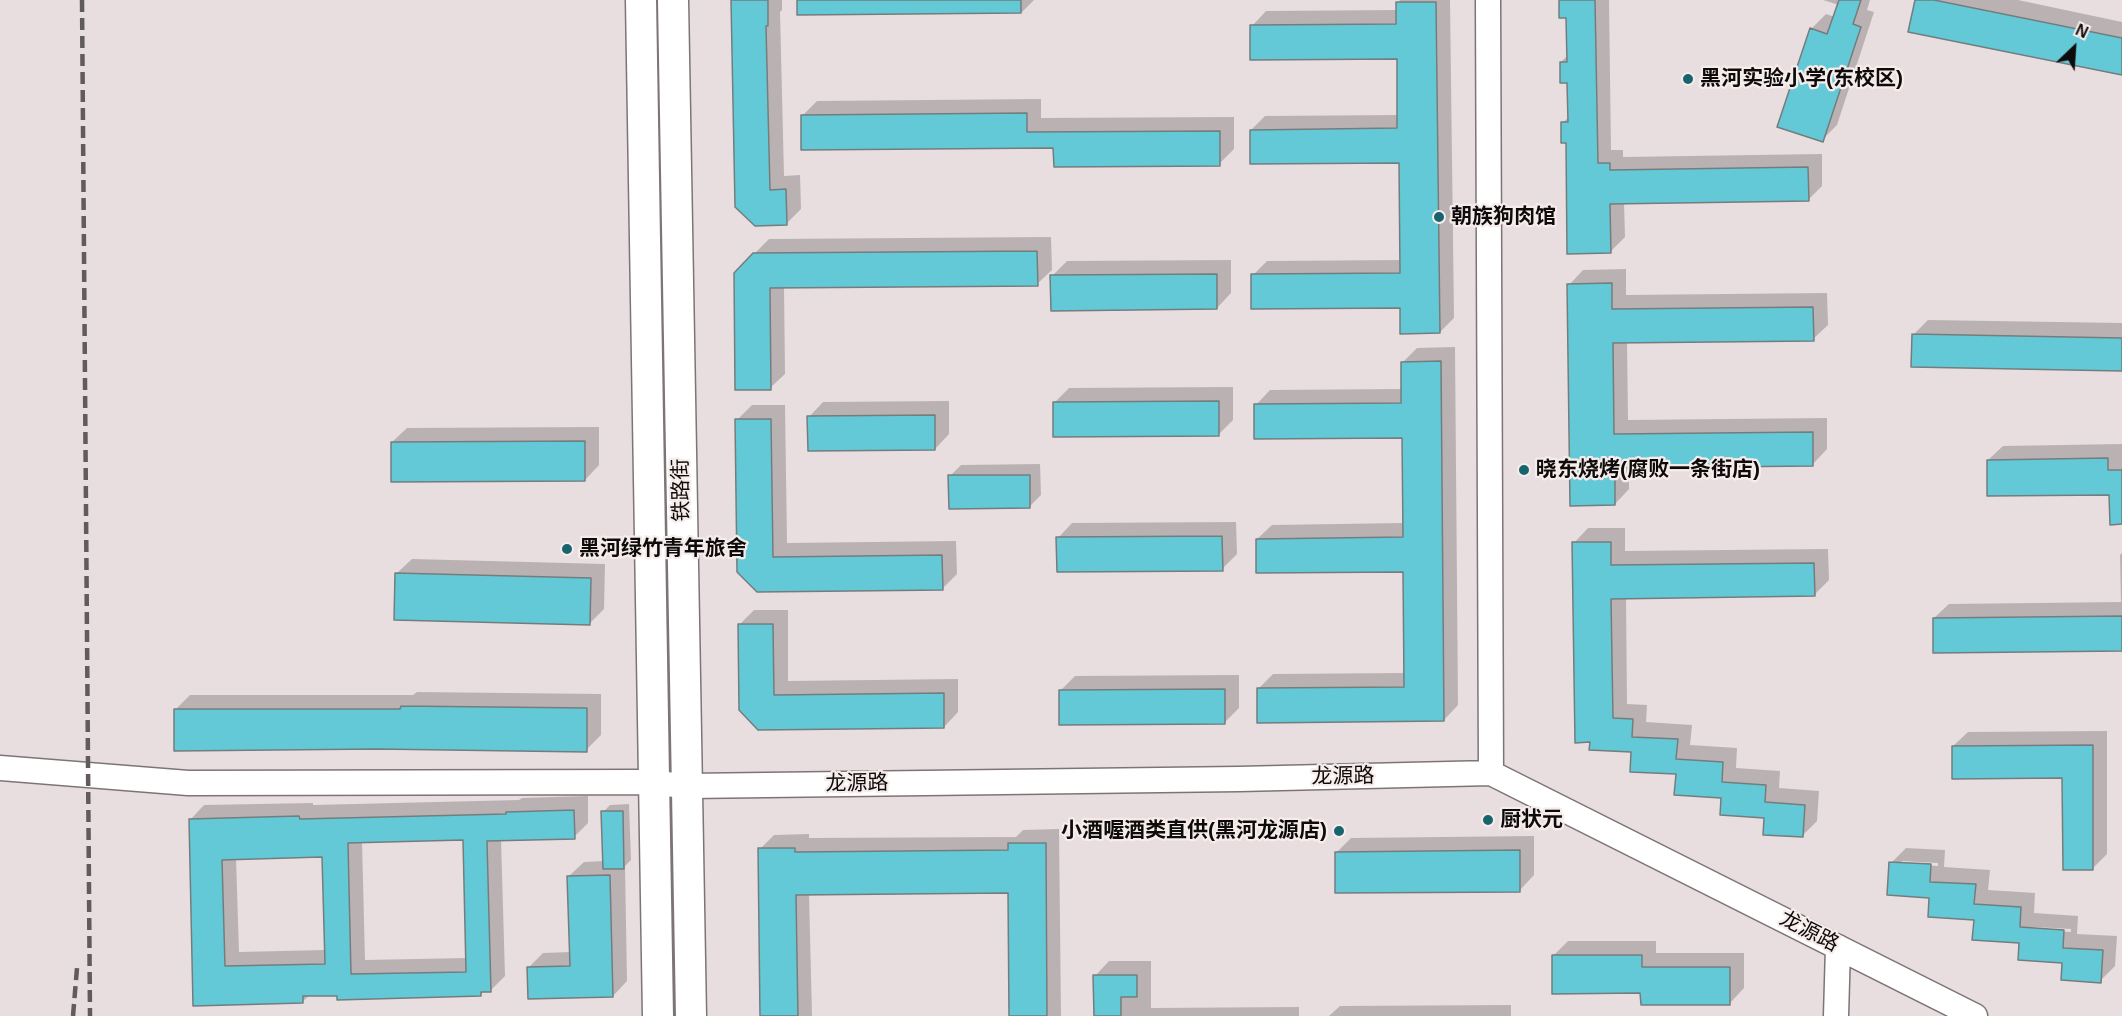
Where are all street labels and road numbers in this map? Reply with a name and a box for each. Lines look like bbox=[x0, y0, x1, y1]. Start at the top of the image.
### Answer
street label: 铁路街 bbox=[669, 458, 695, 522]
street label: 龙源路 bbox=[1311, 764, 1375, 790]
street label: 龙源路 bbox=[825, 771, 889, 797]
street label: 龙源路 bbox=[1775, 906, 1843, 958]

